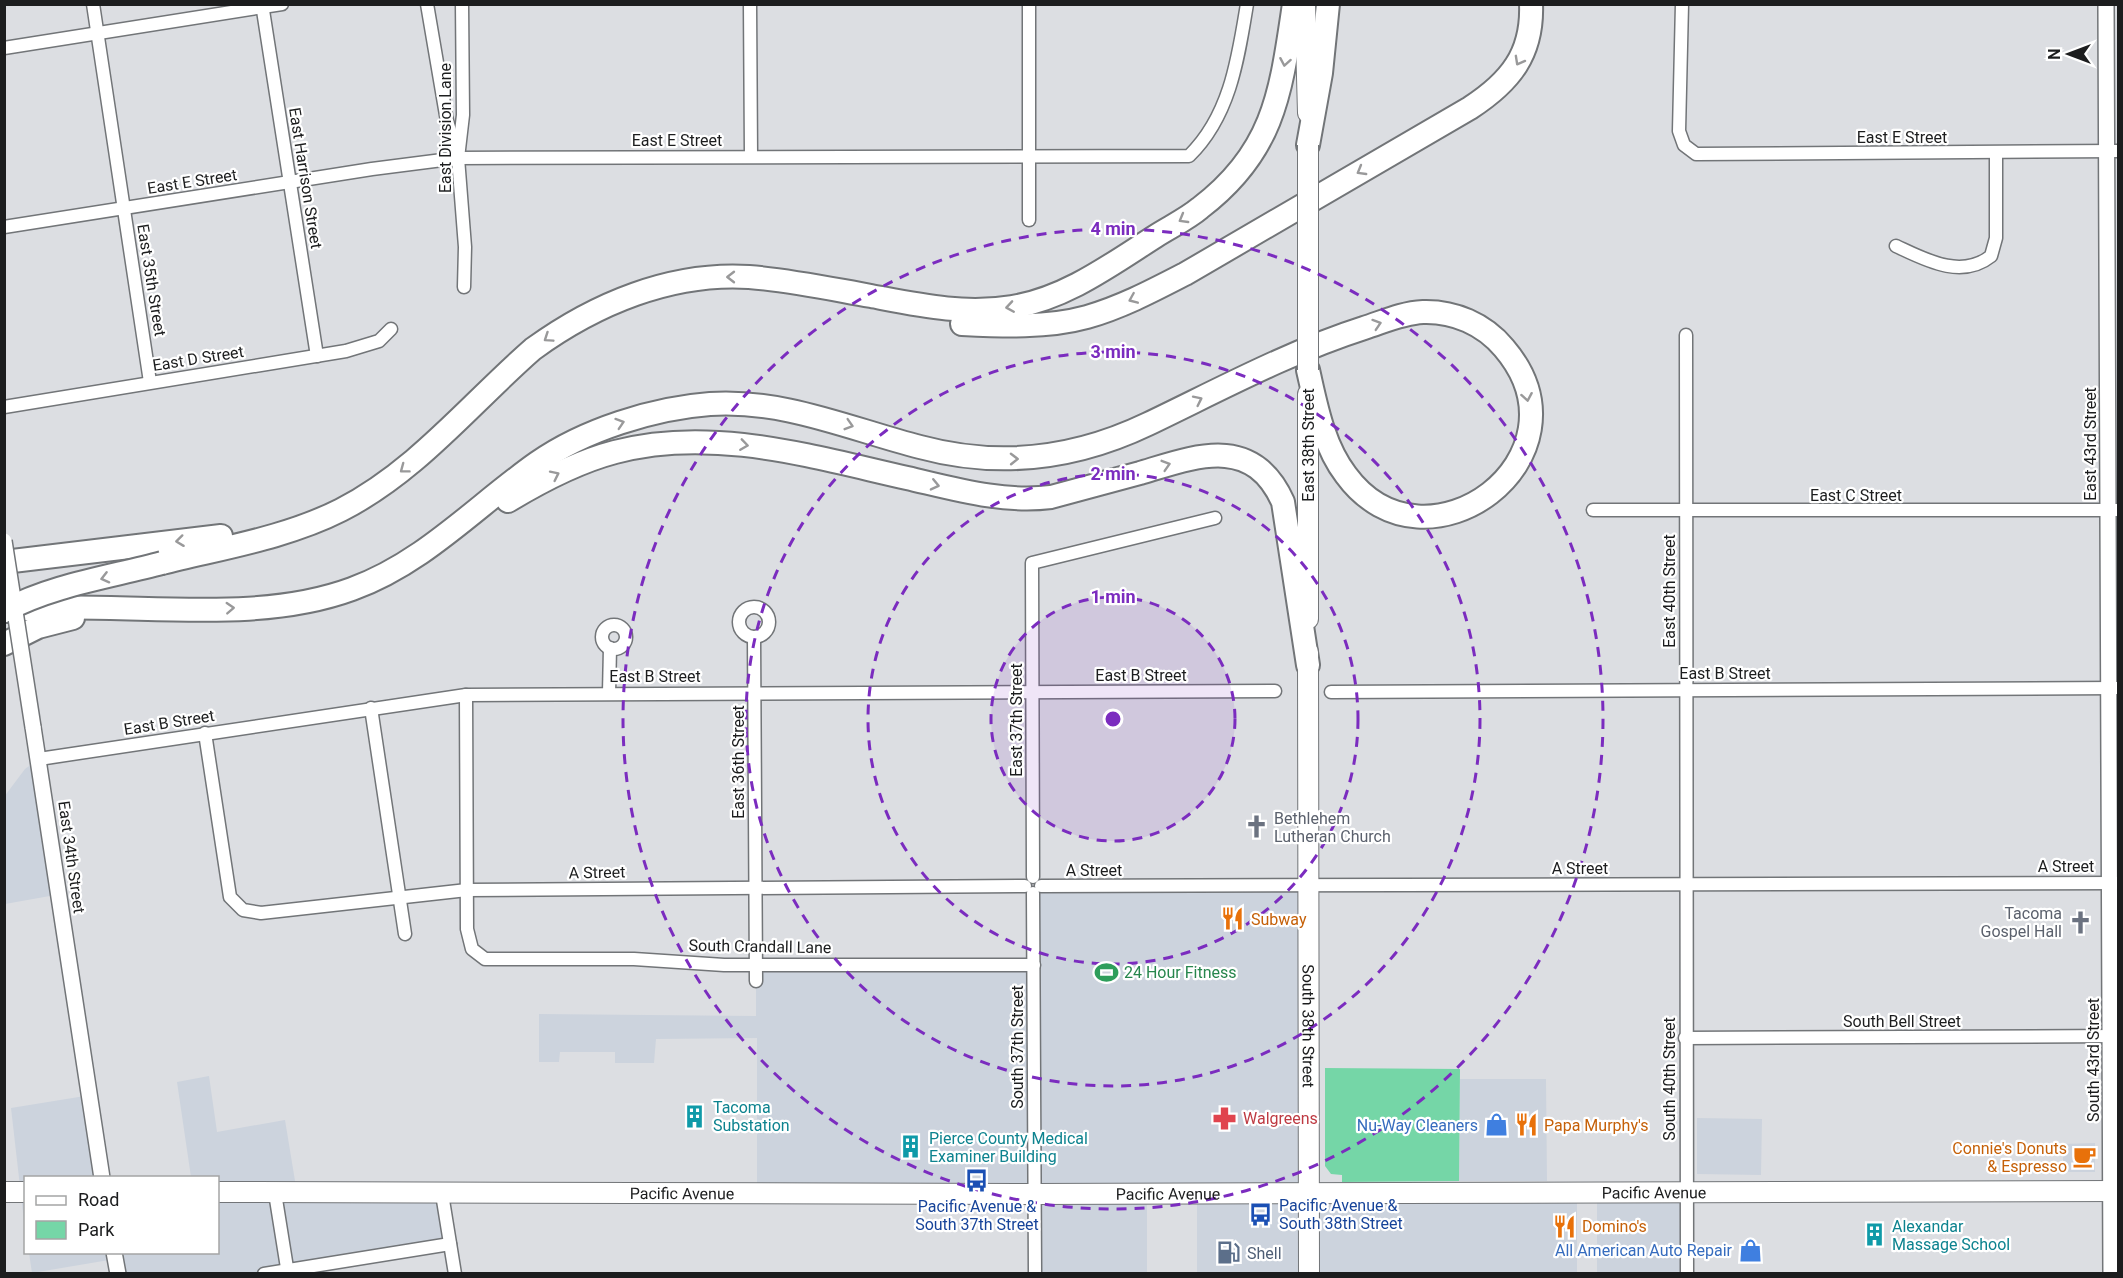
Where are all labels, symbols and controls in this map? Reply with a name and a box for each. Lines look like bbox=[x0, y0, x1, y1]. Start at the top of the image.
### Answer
north arrow bbox=[2039, 24, 2099, 84]
text: N bbox=[2045, 48, 2064, 60]
one-way arrow bbox=[1515, 54, 1526, 65]
one-way arrow bbox=[1279, 57, 1292, 67]
street label: East Division Lane bbox=[436, 63, 455, 193]
street label: East Harrison Street bbox=[285, 106, 326, 250]
street label: East E Street bbox=[1857, 128, 1947, 147]
street label: East E Street bbox=[632, 131, 722, 150]
one-way arrow bbox=[1357, 164, 1367, 175]
street label: East E Street bbox=[146, 165, 238, 198]
one-way arrow bbox=[1179, 212, 1189, 224]
text: 4 min bbox=[1090, 218, 1136, 239]
street label: East 35th Street bbox=[133, 223, 170, 338]
one-way arrow bbox=[726, 271, 735, 283]
one-way arrow bbox=[1128, 292, 1139, 304]
one-way arrow bbox=[1005, 300, 1015, 312]
one-way arrow bbox=[1371, 318, 1382, 331]
one-way arrow bbox=[544, 331, 555, 342]
text: 3 min bbox=[1090, 341, 1136, 362]
street label: East D Street bbox=[151, 342, 245, 375]
street label: East 43rd Street bbox=[2081, 387, 2100, 501]
street label: East 38th Street bbox=[1299, 388, 1318, 502]
one-way arrow bbox=[1520, 392, 1533, 402]
one-way arrow bbox=[1191, 396, 1202, 408]
one-way arrow bbox=[614, 418, 625, 430]
one-way arrow bbox=[843, 418, 854, 430]
one-way arrow bbox=[740, 439, 749, 451]
one-way arrow bbox=[1009, 453, 1018, 465]
one-way arrow bbox=[1160, 460, 1171, 472]
one-way arrow bbox=[400, 462, 411, 473]
text: 2 min bbox=[1090, 463, 1136, 484]
one-way arrow bbox=[549, 471, 560, 483]
one-way arrow bbox=[930, 477, 940, 490]
street label: East C Street bbox=[1810, 486, 1902, 505]
one-way arrow bbox=[175, 534, 184, 547]
street label: East 40th Street bbox=[1660, 534, 1679, 648]
one-way arrow bbox=[100, 570, 110, 583]
text: 1 min bbox=[1090, 586, 1136, 607]
one-way arrow bbox=[225, 601, 234, 614]
street label: East 37th Street bbox=[1007, 663, 1026, 777]
street label: East B Street bbox=[1679, 664, 1771, 683]
street label: East B Street bbox=[1095, 666, 1187, 685]
street label: East B Street bbox=[609, 667, 701, 686]
street label: East 36th Street bbox=[729, 705, 748, 819]
street label: East B Street bbox=[122, 706, 216, 739]
centre of rings bbox=[1103, 709, 1123, 729]
street label: East 34th Street bbox=[54, 800, 89, 915]
place label: Bethlehem Lutheran Church bbox=[1274, 809, 1391, 846]
church icon: Bethlehem Lutheran Church bbox=[1243, 814, 1269, 840]
street label: A Street bbox=[2038, 857, 2094, 876]
street label: A Street bbox=[1552, 859, 1608, 878]
street label: A Street bbox=[1066, 861, 1122, 880]
street label: A Street bbox=[569, 863, 625, 882]
place label: Tacoma Gospel Hall bbox=[1980, 904, 2062, 941]
restaurant icon: Subway bbox=[1220, 906, 1246, 932]
church icon: Tacoma Gospel Hall bbox=[2067, 909, 2093, 935]
place label: Subway bbox=[1251, 910, 1307, 929]
street label: South Crandall Lane bbox=[689, 936, 831, 957]
sports icon: 24 Hour Fitness bbox=[1093, 959, 1119, 985]
place label: 24 Hour Fitness bbox=[1124, 963, 1237, 982]
street label: South 38th Street bbox=[1299, 964, 1318, 1088]
street label: South 37th Street bbox=[1008, 985, 1027, 1109]
street label: South 43rd Street bbox=[2084, 998, 2103, 1122]
street label: South Bell Street bbox=[1843, 1012, 1961, 1031]
street label: South 40th Street bbox=[1660, 1017, 1679, 1141]
place label: Tacoma Substation bbox=[713, 1098, 790, 1135]
building icon: Tacoma Substation bbox=[682, 1103, 708, 1129]
pharmacy icon: Walgreens bbox=[1212, 1105, 1238, 1131]
place label: Walgreens bbox=[1243, 1109, 1318, 1128]
shop icon: Nu-Way Cleaners bbox=[1483, 1112, 1509, 1138]
restaurant icon: Papa Murphy's bbox=[1513, 1112, 1539, 1138]
place label: Nu-Way Cleaners bbox=[1357, 1116, 1478, 1135]
place label: Papa Murphy's bbox=[1544, 1116, 1649, 1135]
place label: Pierce County Medical Examiner Building bbox=[929, 1129, 1088, 1166]
building icon: Pierce County Medical Examiner Building bbox=[898, 1134, 924, 1160]
place label: Connie's Donuts & Espresso bbox=[1952, 1139, 2067, 1176]
cafe icon: Connie's Donuts & Espresso bbox=[2072, 1144, 2098, 1170]
bus stop icon: Pacific Avenue & South 37th Street bbox=[964, 1168, 990, 1194]
legend bbox=[24, 1176, 219, 1254]
street label: Pacific Avenue bbox=[1602, 1183, 1706, 1202]
street label: Pacific Avenue bbox=[630, 1184, 734, 1203]
street label: Pacific Avenue bbox=[1116, 1184, 1220, 1204]
text: Road bbox=[78, 1189, 119, 1210]
place label: Pacific Avenue & South 38th Street bbox=[1279, 1196, 1403, 1233]
place label: Pacific Avenue & South 37th Street bbox=[915, 1197, 1039, 1234]
bus stop icon: Pacific Avenue & South 38th Street bbox=[1248, 1201, 1274, 1227]
restaurant icon: Domino's bbox=[1551, 1213, 1577, 1239]
place label: Domino's bbox=[1582, 1217, 1647, 1236]
place label: Alexandar Massage School bbox=[1892, 1217, 2010, 1254]
text: Park bbox=[78, 1219, 115, 1240]
building icon: Alexandar Massage School bbox=[1861, 1222, 1887, 1248]
shop icon: All American Auto Repair bbox=[1737, 1237, 1763, 1263]
fuel station icon: Shell bbox=[1216, 1240, 1242, 1266]
place label: All American Auto Repair bbox=[1555, 1241, 1733, 1260]
place label: Shell bbox=[1247, 1244, 1282, 1263]

